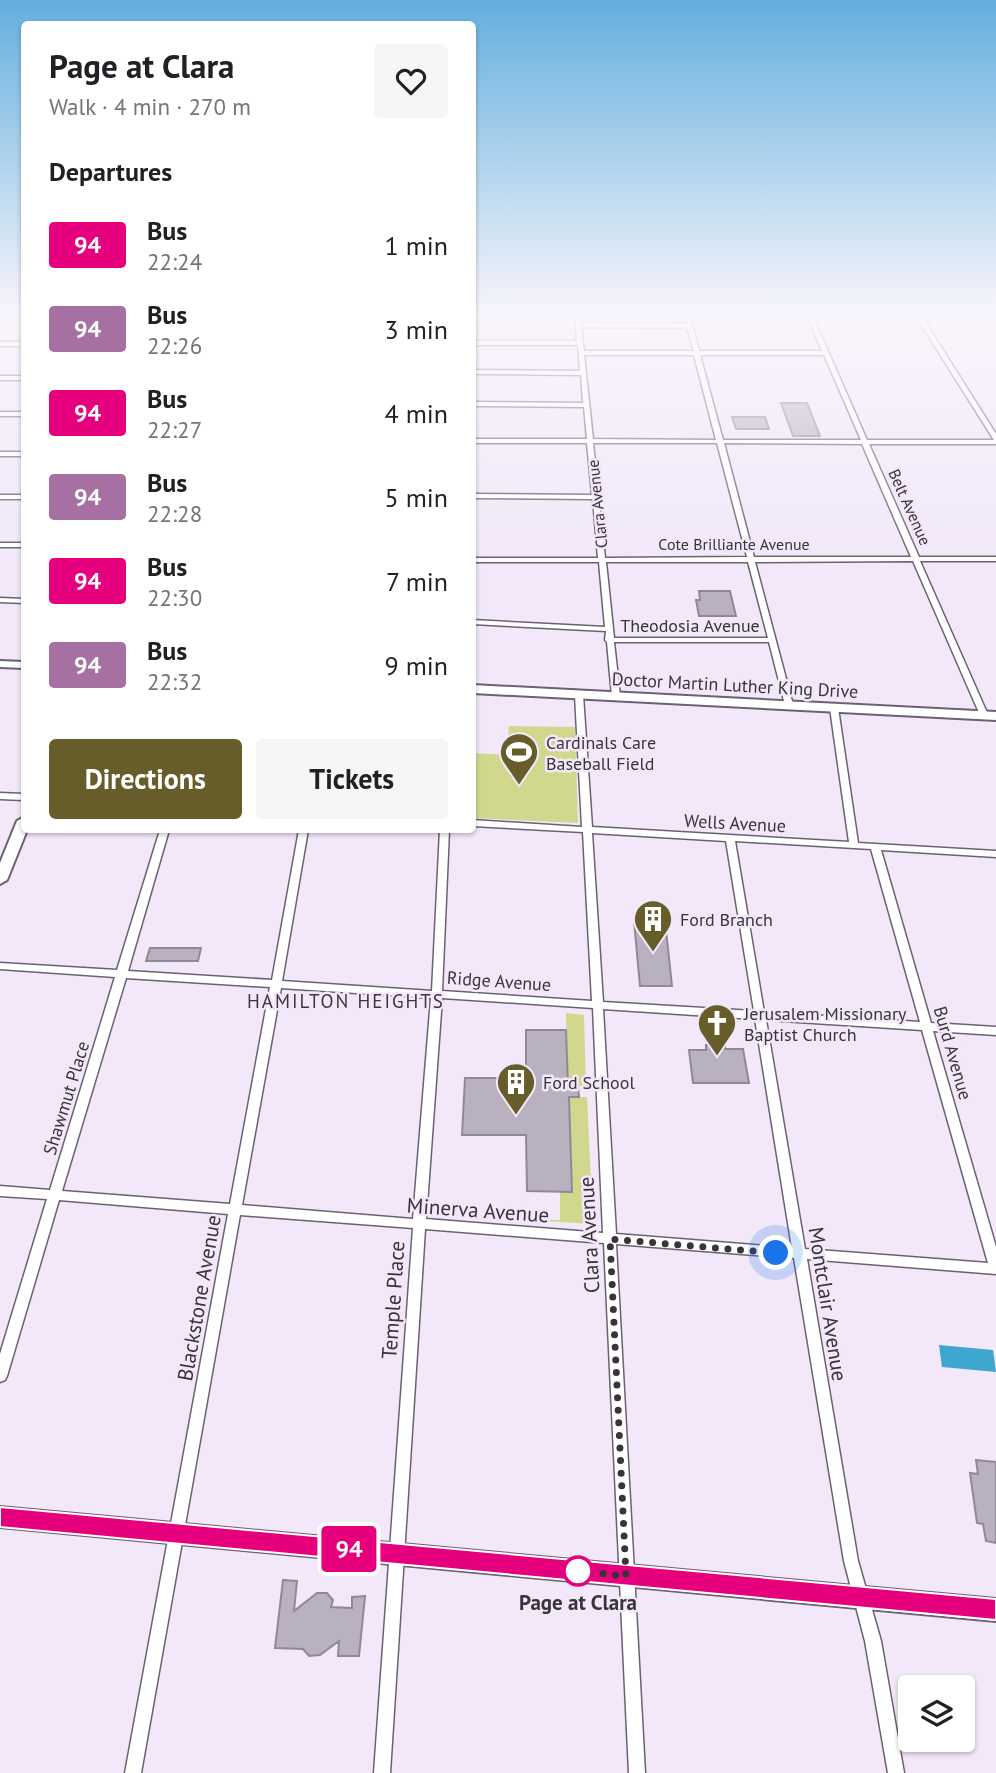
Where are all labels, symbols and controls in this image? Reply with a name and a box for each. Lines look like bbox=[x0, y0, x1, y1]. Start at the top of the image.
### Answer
text: Page at Clara bbox=[49, 44, 234, 87]
button: heart bbox=[374, 44, 448, 118]
text: Walk · 4 min · 270 m bbox=[49, 92, 251, 121]
text: Departures bbox=[49, 155, 172, 188]
text: Bus bbox=[147, 214, 187, 247]
text: 94 bbox=[74, 229, 101, 260]
text: 1 min bbox=[385, 229, 448, 262]
text: 22:24 bbox=[147, 247, 202, 276]
text: Bus bbox=[147, 298, 187, 331]
text: 94 bbox=[74, 313, 101, 344]
text: 3 min bbox=[385, 313, 448, 346]
text: 22:26 bbox=[147, 331, 202, 360]
text: Bus bbox=[147, 382, 187, 415]
text: 94 bbox=[74, 397, 101, 428]
text: 4 min bbox=[385, 397, 448, 430]
text: 22:27 bbox=[147, 415, 202, 444]
street label: Clara Avenue bbox=[582, 459, 612, 549]
text: Bus bbox=[147, 466, 187, 499]
street label: Belt Avenue bbox=[884, 466, 936, 548]
text: 94 bbox=[74, 481, 101, 512]
text: 5 min bbox=[385, 481, 448, 514]
text: 22:28 bbox=[147, 499, 202, 528]
street label: Cote Brilliante Avenue bbox=[658, 534, 810, 554]
text: Bus bbox=[147, 550, 187, 583]
text: 94 bbox=[74, 565, 101, 596]
text: 7 min bbox=[386, 565, 448, 598]
text: 22:30 bbox=[147, 583, 202, 612]
street label: Theodosia Avenue bbox=[620, 614, 760, 637]
text: Bus bbox=[147, 634, 187, 667]
text: 94 bbox=[74, 649, 101, 680]
text: 9 min bbox=[385, 649, 448, 682]
text: 22:32 bbox=[147, 667, 202, 696]
street label: Doctor Martin Luther King Drive bbox=[611, 667, 859, 703]
sports icon: Cardinals Care Baseball Field bbox=[498, 731, 540, 786]
place label: Cardinals Care Baseball Field bbox=[546, 731, 656, 775]
button: Directions bbox=[49, 739, 242, 819]
button: Tickets bbox=[256, 739, 448, 819]
street label: Wells Avenue bbox=[684, 809, 786, 837]
building icon: Ford Branch bbox=[632, 898, 674, 953]
place label: Ford Branch bbox=[680, 908, 773, 931]
street label: Ridge Avenue bbox=[446, 966, 552, 996]
district label: HAMILTON HEIGHTS bbox=[247, 989, 445, 1013]
church icon: Jerusalem Missionary Baptist Church bbox=[696, 1002, 738, 1057]
place label: Jerusalem Missionary Baptist Church bbox=[743, 1002, 907, 1046]
street label: Burd Avenue bbox=[929, 1003, 977, 1103]
street label: Shawmut Place bbox=[38, 1038, 94, 1158]
building icon: Ford School bbox=[495, 1061, 537, 1116]
place label: Ford School bbox=[543, 1071, 635, 1094]
street label: Clara Avenue bbox=[572, 1176, 606, 1294]
street label: Minerva Avenue bbox=[406, 1192, 550, 1228]
street label: Blackstone Avenue bbox=[171, 1213, 227, 1383]
street label: Montclair Avenue bbox=[802, 1225, 854, 1383]
your location bbox=[758, 1235, 793, 1270]
street label: Temple Place bbox=[375, 1240, 411, 1360]
line badge: 94 bbox=[318, 1526, 380, 1572]
text: 94 bbox=[335, 1533, 363, 1564]
marker: Page at Clara bbox=[563, 1556, 593, 1586]
place label: Page at Clara bbox=[519, 1589, 637, 1616]
map controls bbox=[898, 1675, 975, 1752]
button: layers bbox=[898, 1675, 975, 1752]

